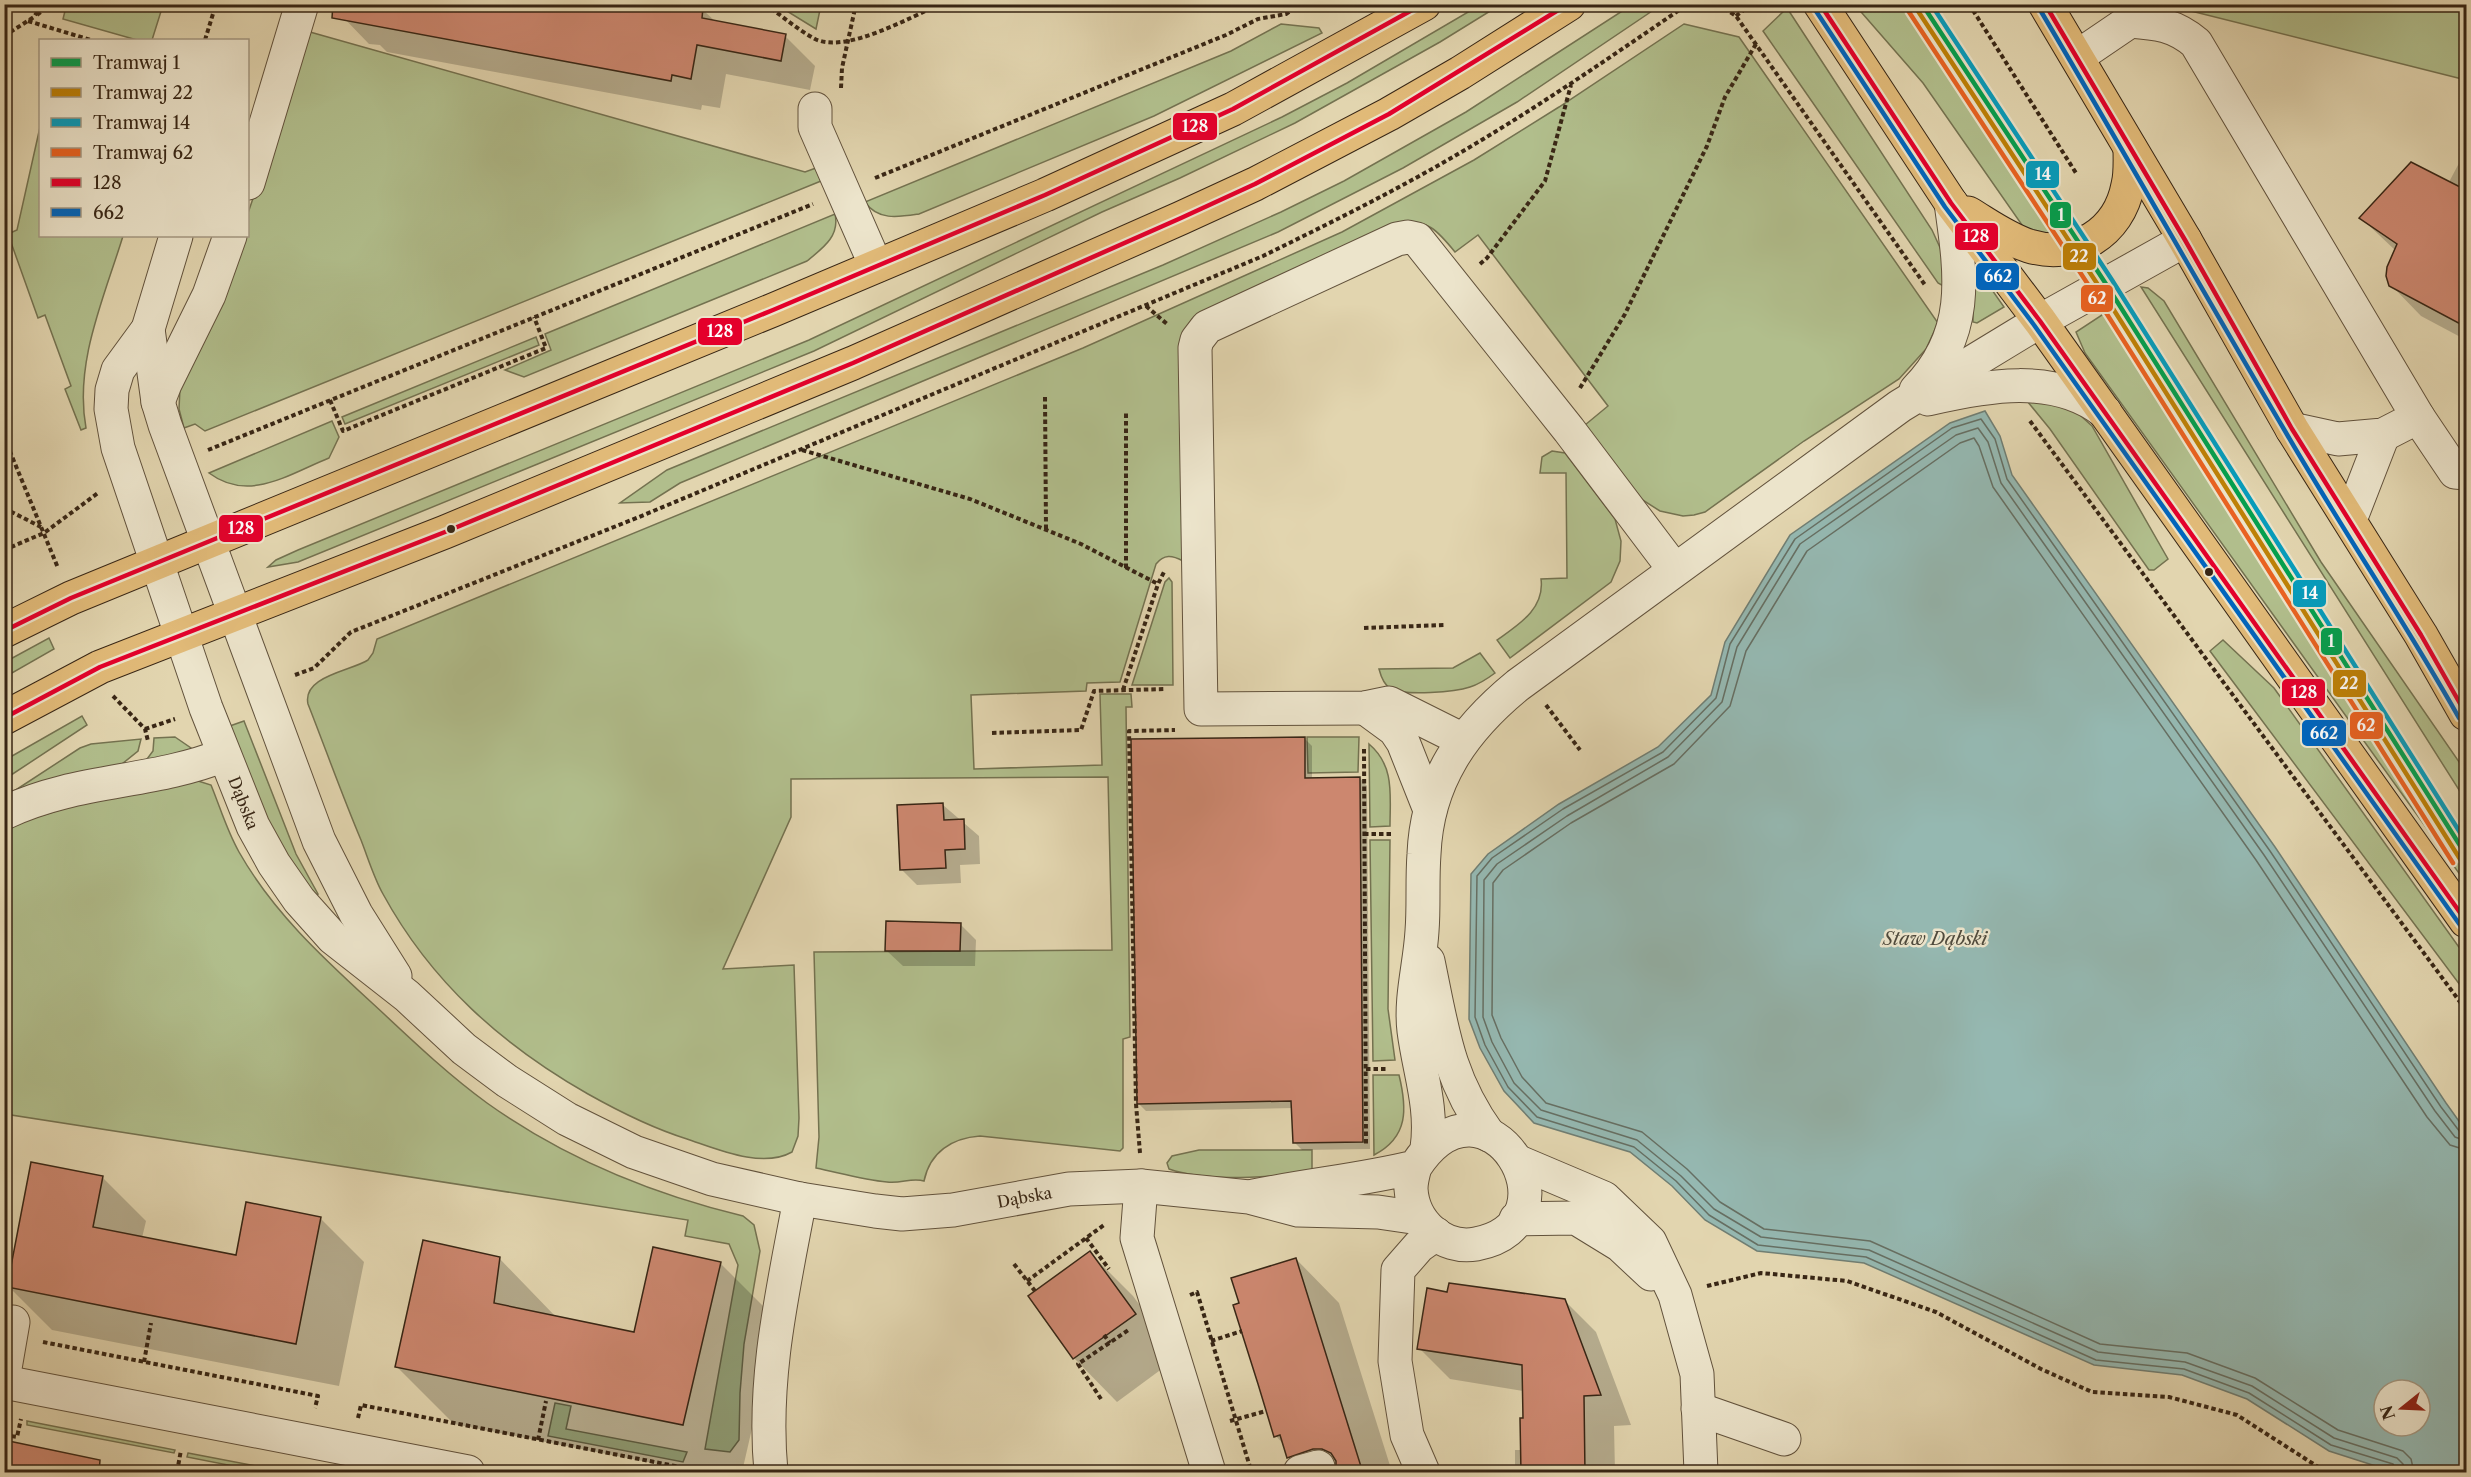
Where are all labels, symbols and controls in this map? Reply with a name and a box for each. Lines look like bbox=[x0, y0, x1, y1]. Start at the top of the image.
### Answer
legend bbox=[39, 39, 249, 237]
text: Tramwaj 1 bbox=[93, 52, 180, 74]
text: Tramwaj 22 bbox=[93, 82, 193, 104]
text: Tramwaj 14 bbox=[93, 112, 190, 134]
line badge: 128 bbox=[1172, 112, 1218, 141]
text: 128 bbox=[1182, 116, 1208, 136]
text: Tramwaj 62 bbox=[93, 142, 193, 164]
line badge: 14 bbox=[2025, 160, 2060, 189]
text: 14 bbox=[2035, 164, 2051, 184]
text: 128 bbox=[93, 172, 122, 194]
line badge: 1 bbox=[2049, 201, 2072, 229]
text: 662 bbox=[93, 202, 124, 224]
text: 1 bbox=[2057, 205, 2065, 225]
line badge: 128 bbox=[1954, 222, 1999, 251]
text: 128 bbox=[1963, 226, 1989, 246]
line badge: 22 bbox=[2062, 242, 2097, 271]
text: 22 bbox=[2070, 246, 2088, 266]
line badge: 662 bbox=[1975, 262, 2020, 291]
text: 662 bbox=[1984, 266, 2012, 286]
line badge: 62 bbox=[2080, 284, 2114, 313]
text: 62 bbox=[2087, 288, 2107, 308]
line badge: 128 bbox=[697, 317, 743, 346]
text: 128 bbox=[707, 321, 733, 341]
line badge: 128 bbox=[218, 514, 264, 543]
text: 128 bbox=[228, 518, 254, 538]
unlabelled marker bbox=[445, 523, 457, 535]
unlabelled marker bbox=[2203, 566, 2215, 578]
line badge: 14 bbox=[2292, 579, 2327, 608]
text: 14 bbox=[2302, 583, 2318, 603]
line badge: 1 bbox=[2320, 627, 2343, 656]
text: 1 bbox=[2327, 631, 2335, 651]
line badge: 22 bbox=[2332, 669, 2367, 698]
text: 22 bbox=[2340, 673, 2358, 693]
line badge: 128 bbox=[2281, 678, 2326, 707]
text: 128 bbox=[2291, 682, 2317, 702]
line badge: 62 bbox=[2349, 711, 2384, 740]
text: 62 bbox=[2356, 715, 2376, 735]
line badge: 662 bbox=[2301, 719, 2347, 747]
text: 662 bbox=[2310, 723, 2338, 743]
street label: Dąbska bbox=[224, 773, 264, 833]
water label: Staw Dąbski bbox=[1882, 928, 1988, 950]
street label: Dąbska bbox=[995, 1182, 1054, 1212]
north arrow bbox=[2372, 1378, 2432, 1438]
text: N bbox=[2376, 1403, 2399, 1422]

